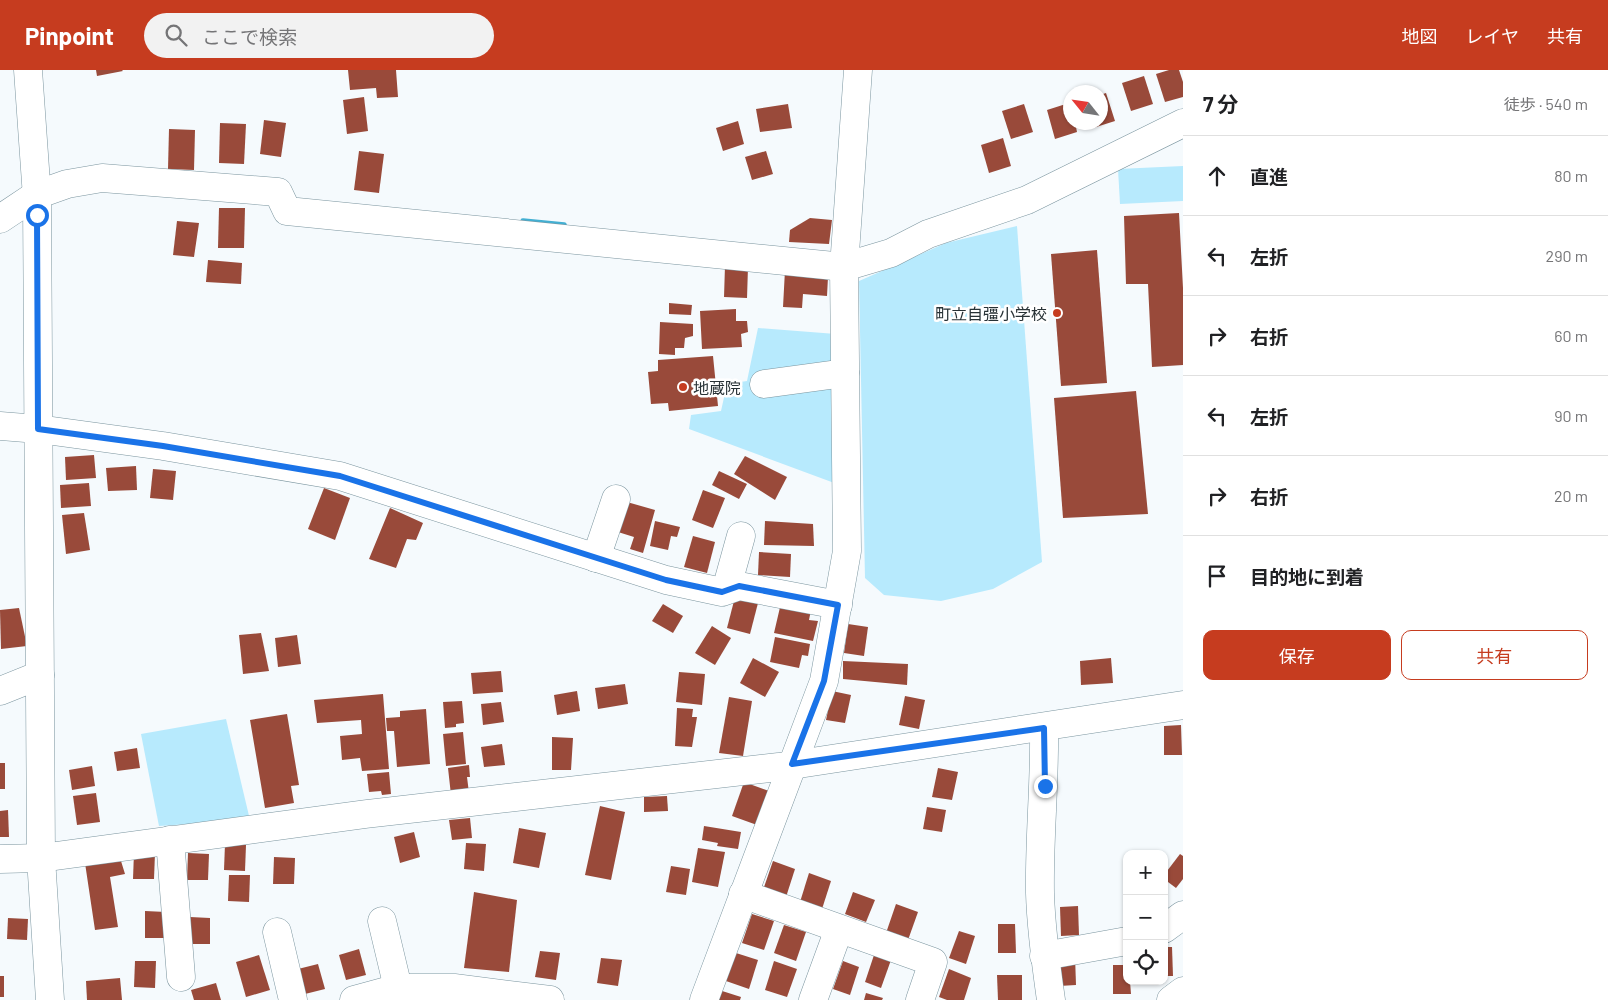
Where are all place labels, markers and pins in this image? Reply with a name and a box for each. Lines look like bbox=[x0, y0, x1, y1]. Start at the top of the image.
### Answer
place label: 町立自彊小学校 bbox=[935, 304, 1047, 323]
marker: 町立自彊小学校 bbox=[1051, 307, 1063, 319]
place label: 地蔵院 bbox=[693, 378, 741, 397]
marker: 地蔵院 bbox=[677, 381, 689, 393]

